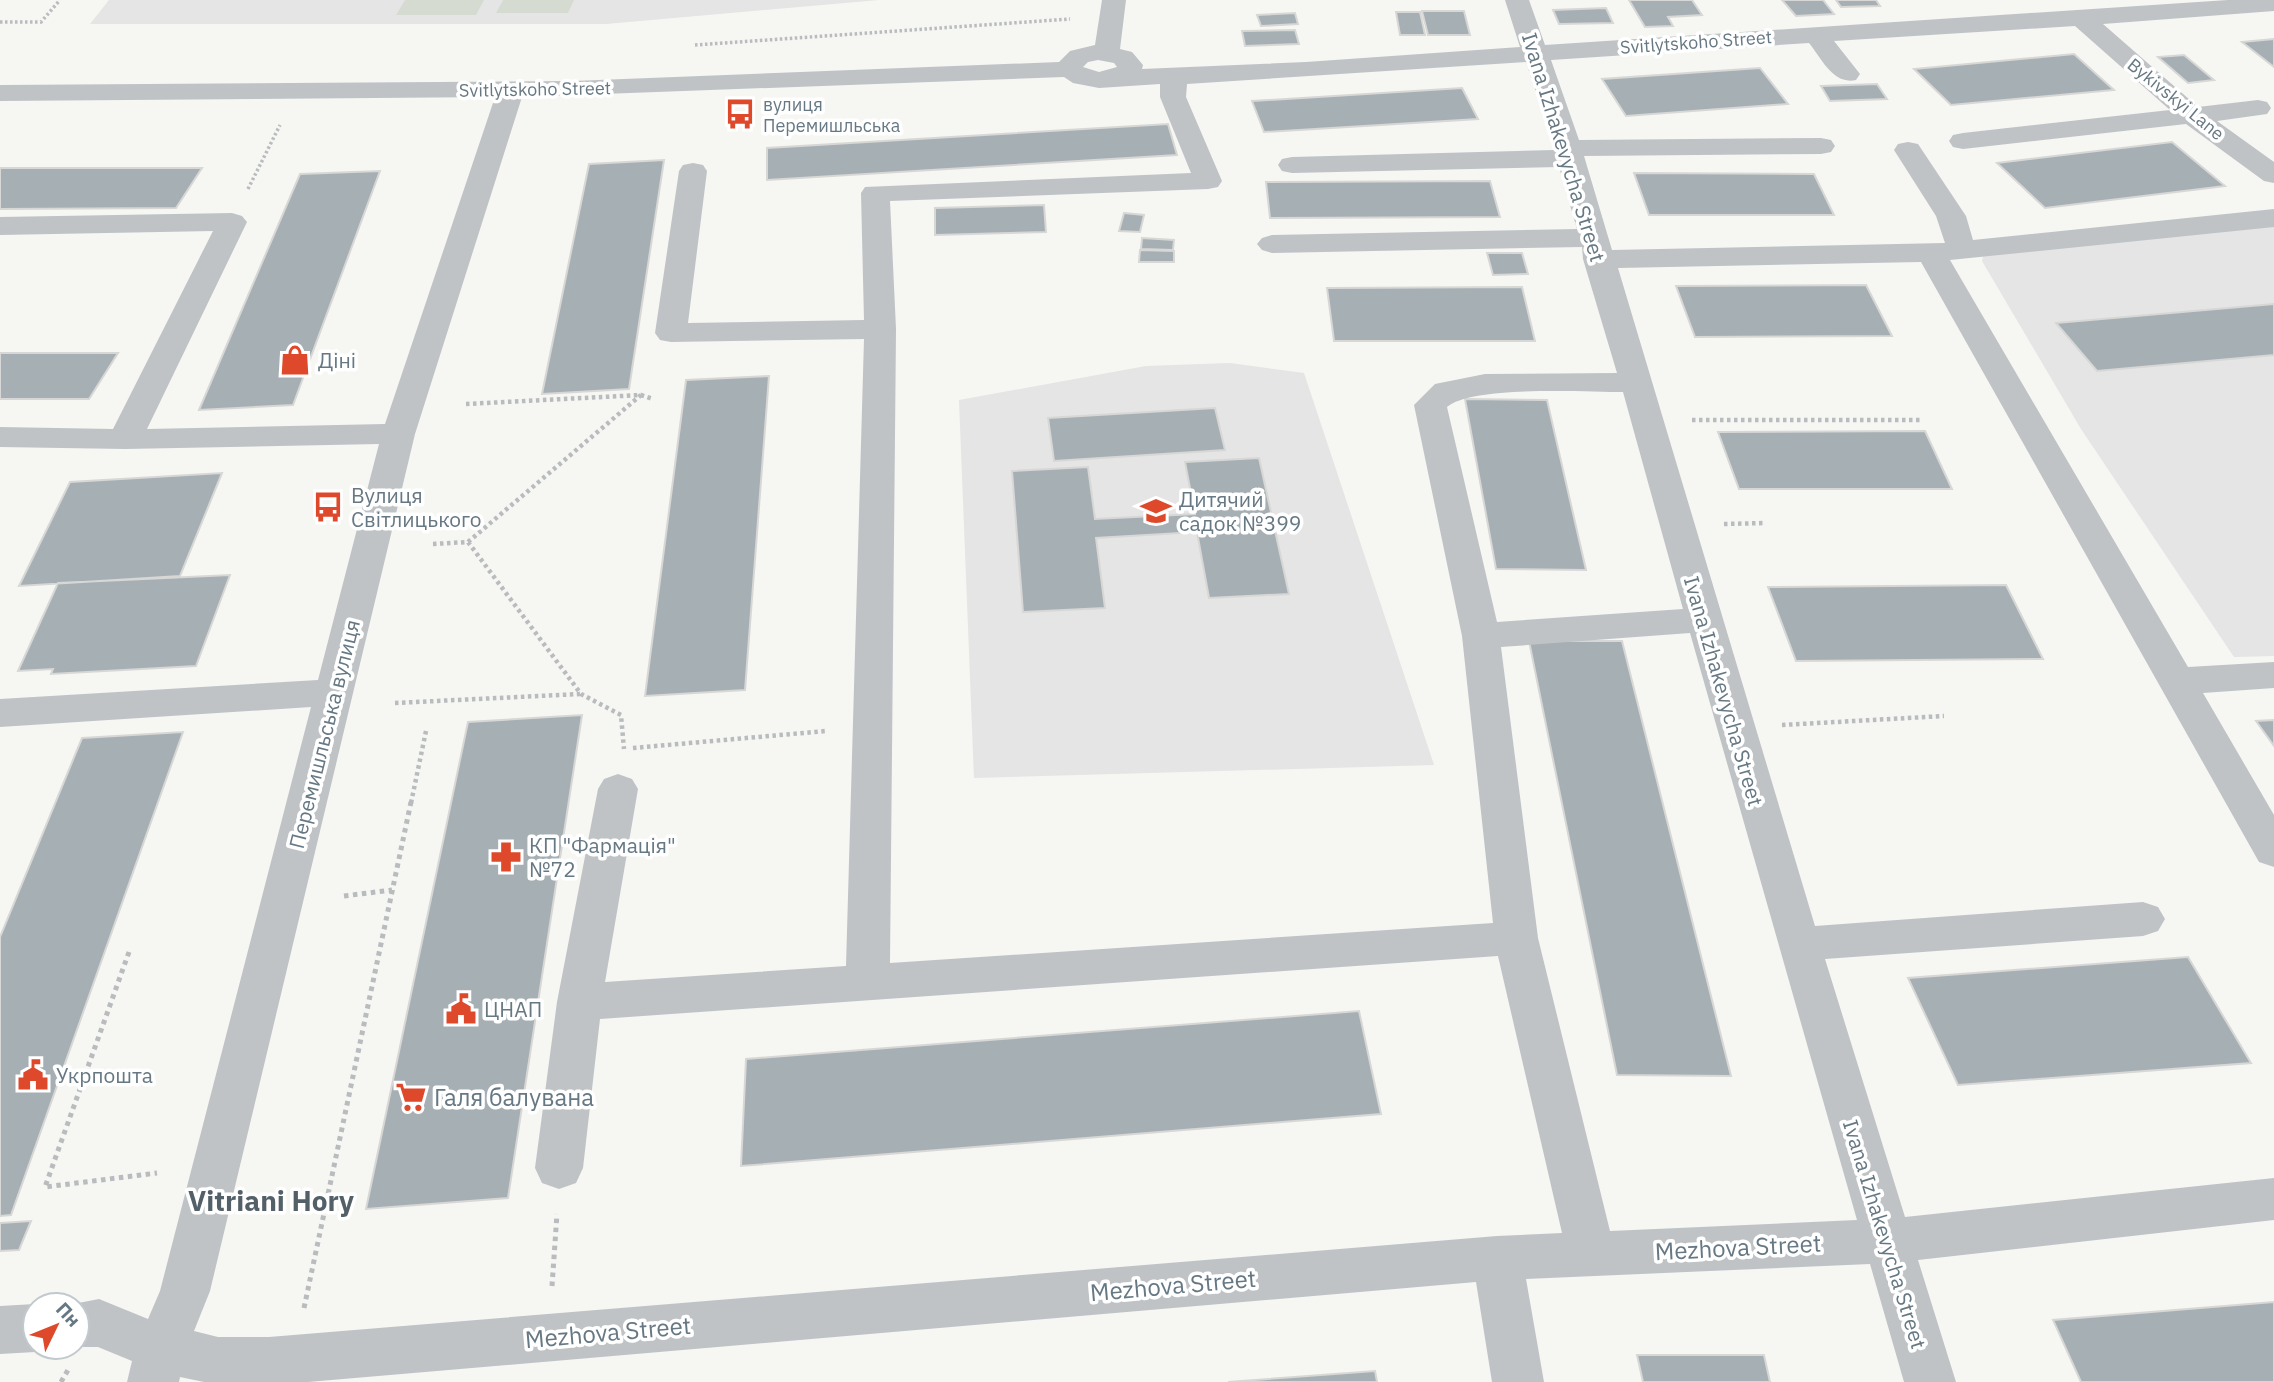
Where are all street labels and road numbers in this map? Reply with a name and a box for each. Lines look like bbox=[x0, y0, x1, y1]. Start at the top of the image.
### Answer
street label: Svitlytskoho Street bbox=[1619, 25, 1773, 59]
street label: Ivana Izhakevycha Street bbox=[1516, 29, 1612, 265]
street label: Bykivskyi Lane bbox=[2123, 53, 2229, 145]
street label: Svitlytskoho Street bbox=[459, 76, 611, 102]
street label: Ivana Izhakevycha Street bbox=[1678, 573, 1770, 809]
street label: Перемишльська вулиця bbox=[282, 617, 366, 851]
street label: Ivana Izhakevycha Street bbox=[1837, 1116, 1933, 1352]
street label: Mezhova Street bbox=[1654, 1227, 1822, 1267]
street label: Mezhova Street bbox=[1089, 1262, 1257, 1308]
street label: Mezhova Street bbox=[524, 1309, 692, 1355]

